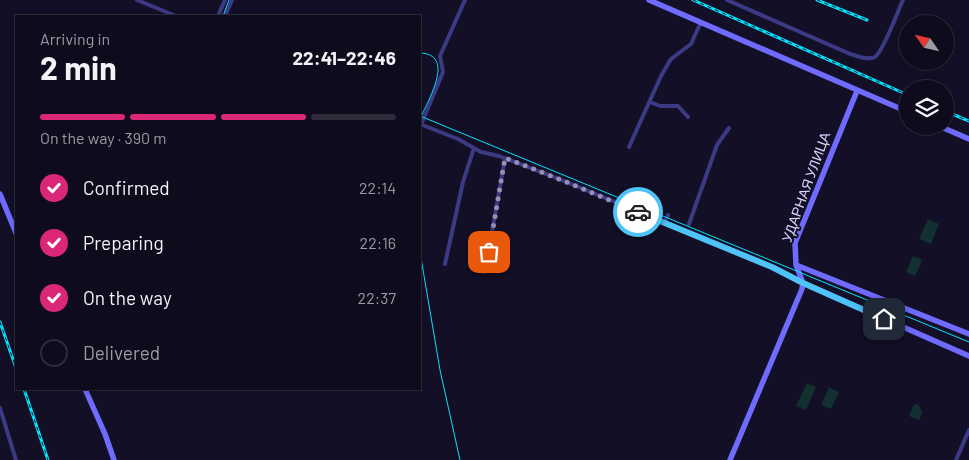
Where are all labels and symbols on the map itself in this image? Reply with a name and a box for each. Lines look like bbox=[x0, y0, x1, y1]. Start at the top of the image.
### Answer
north arrow bbox=[899, 15, 954, 70]
street label: УДАРНАЯ УЛИЦА bbox=[778, 129, 834, 244]
courier bbox=[613, 187, 663, 237]
pin bbox=[468, 231, 510, 273]
pin bbox=[863, 298, 905, 340]

